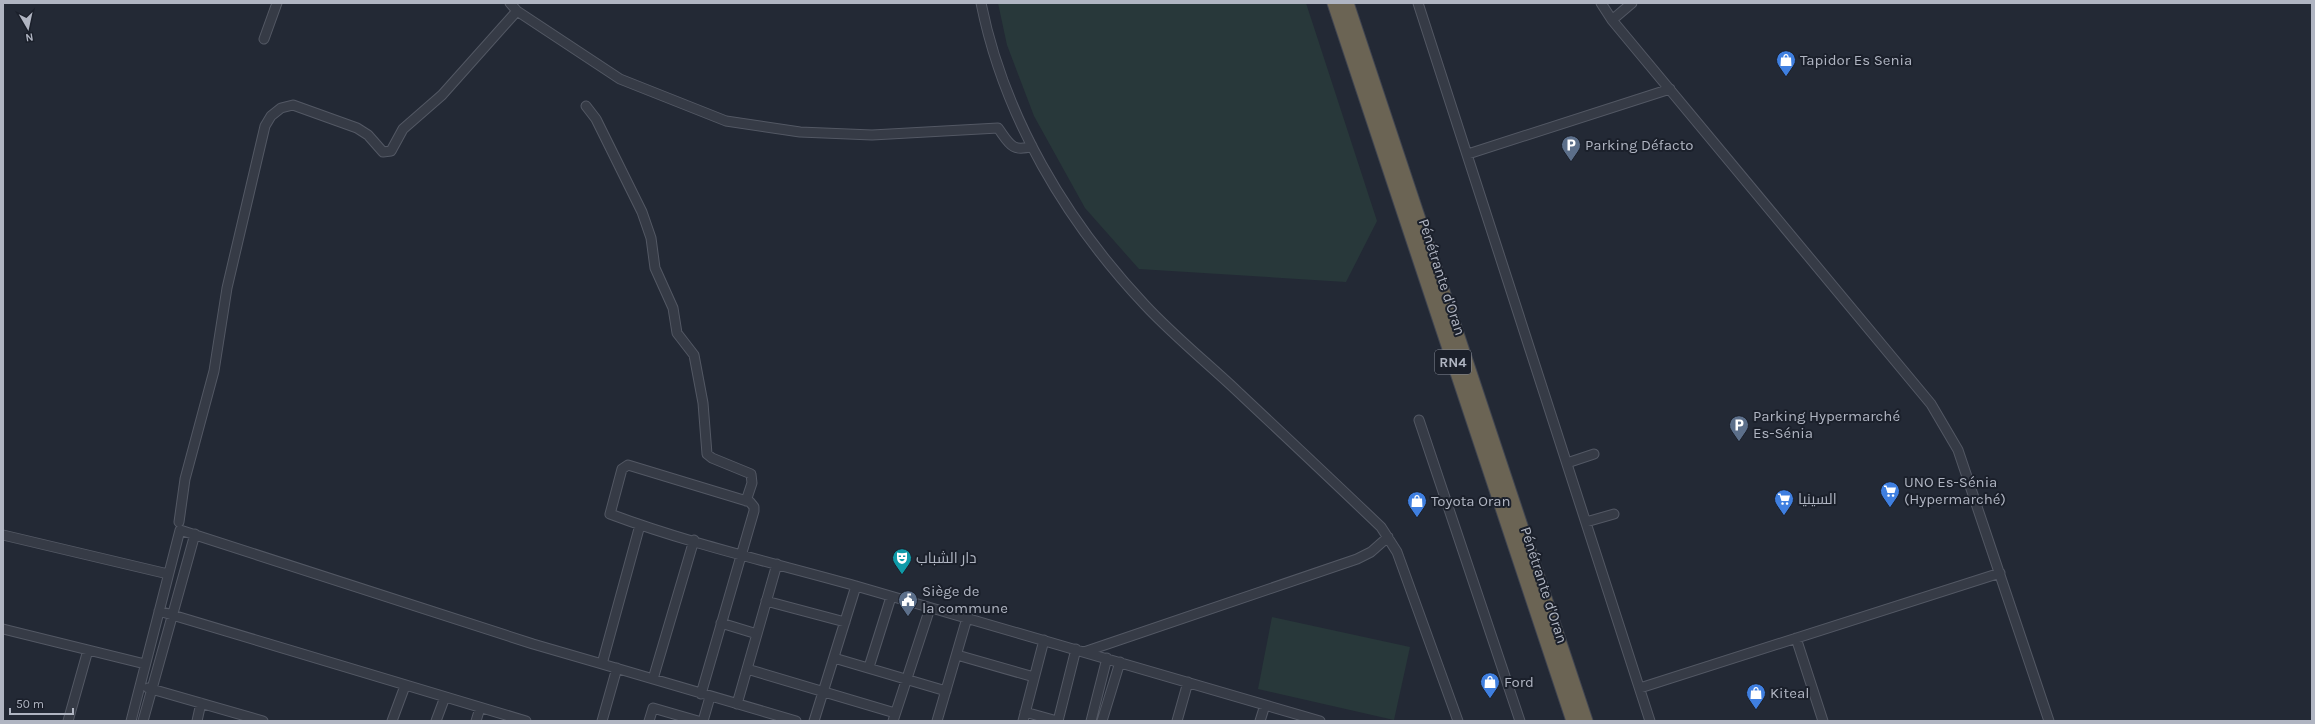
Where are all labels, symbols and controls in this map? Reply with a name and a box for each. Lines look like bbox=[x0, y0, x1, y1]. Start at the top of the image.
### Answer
north arrow bbox=[8, 8, 48, 48]
text: N bbox=[25, 30, 34, 44]
shop icon: Tapidor Es Senia bbox=[1775, 49, 1797, 77]
place label: Tapidor Es Senia bbox=[1800, 51, 1912, 69]
parking icon: Parking Défacto bbox=[1560, 134, 1582, 162]
place label: Parking Défacto bbox=[1585, 136, 1694, 154]
street label: Pénétrante d'Oran bbox=[1415, 217, 1469, 337]
road number: RN4 bbox=[1435, 350, 1471, 374]
place label: Parking Hypermarché Es-Sénia bbox=[1753, 407, 1900, 442]
parking icon: Parking Hypermarché Es-Sénia bbox=[1728, 414, 1750, 442]
place label: UNO Es-Sénia (Hypermarché) bbox=[1904, 473, 2006, 508]
supermarket icon: UNO Es-Sénia (Hypermarché) bbox=[1879, 480, 1901, 508]
supermarket icon: السينيا bbox=[1773, 488, 1795, 516]
shop icon: Toyota Oran bbox=[1406, 490, 1428, 518]
place label: السينيا bbox=[1798, 490, 1837, 508]
place label: Toyota Oran bbox=[1431, 492, 1511, 510]
street label: Pénétrante d'Oran bbox=[1517, 525, 1571, 645]
theatre icon: دار الشباب bbox=[891, 547, 913, 575]
place label: دار الشباب bbox=[916, 549, 977, 567]
place label: Siège de la commune bbox=[922, 582, 1008, 617]
public building icon: Siège de la commune bbox=[897, 589, 919, 617]
shop icon: Ford bbox=[1479, 671, 1501, 699]
place label: Ford bbox=[1504, 673, 1534, 691]
shop icon: Kiteal bbox=[1745, 682, 1767, 710]
place label: Kiteal bbox=[1770, 684, 1809, 702]
scale bar bbox=[10, 690, 73, 716]
text: 50 m bbox=[16, 697, 44, 711]

